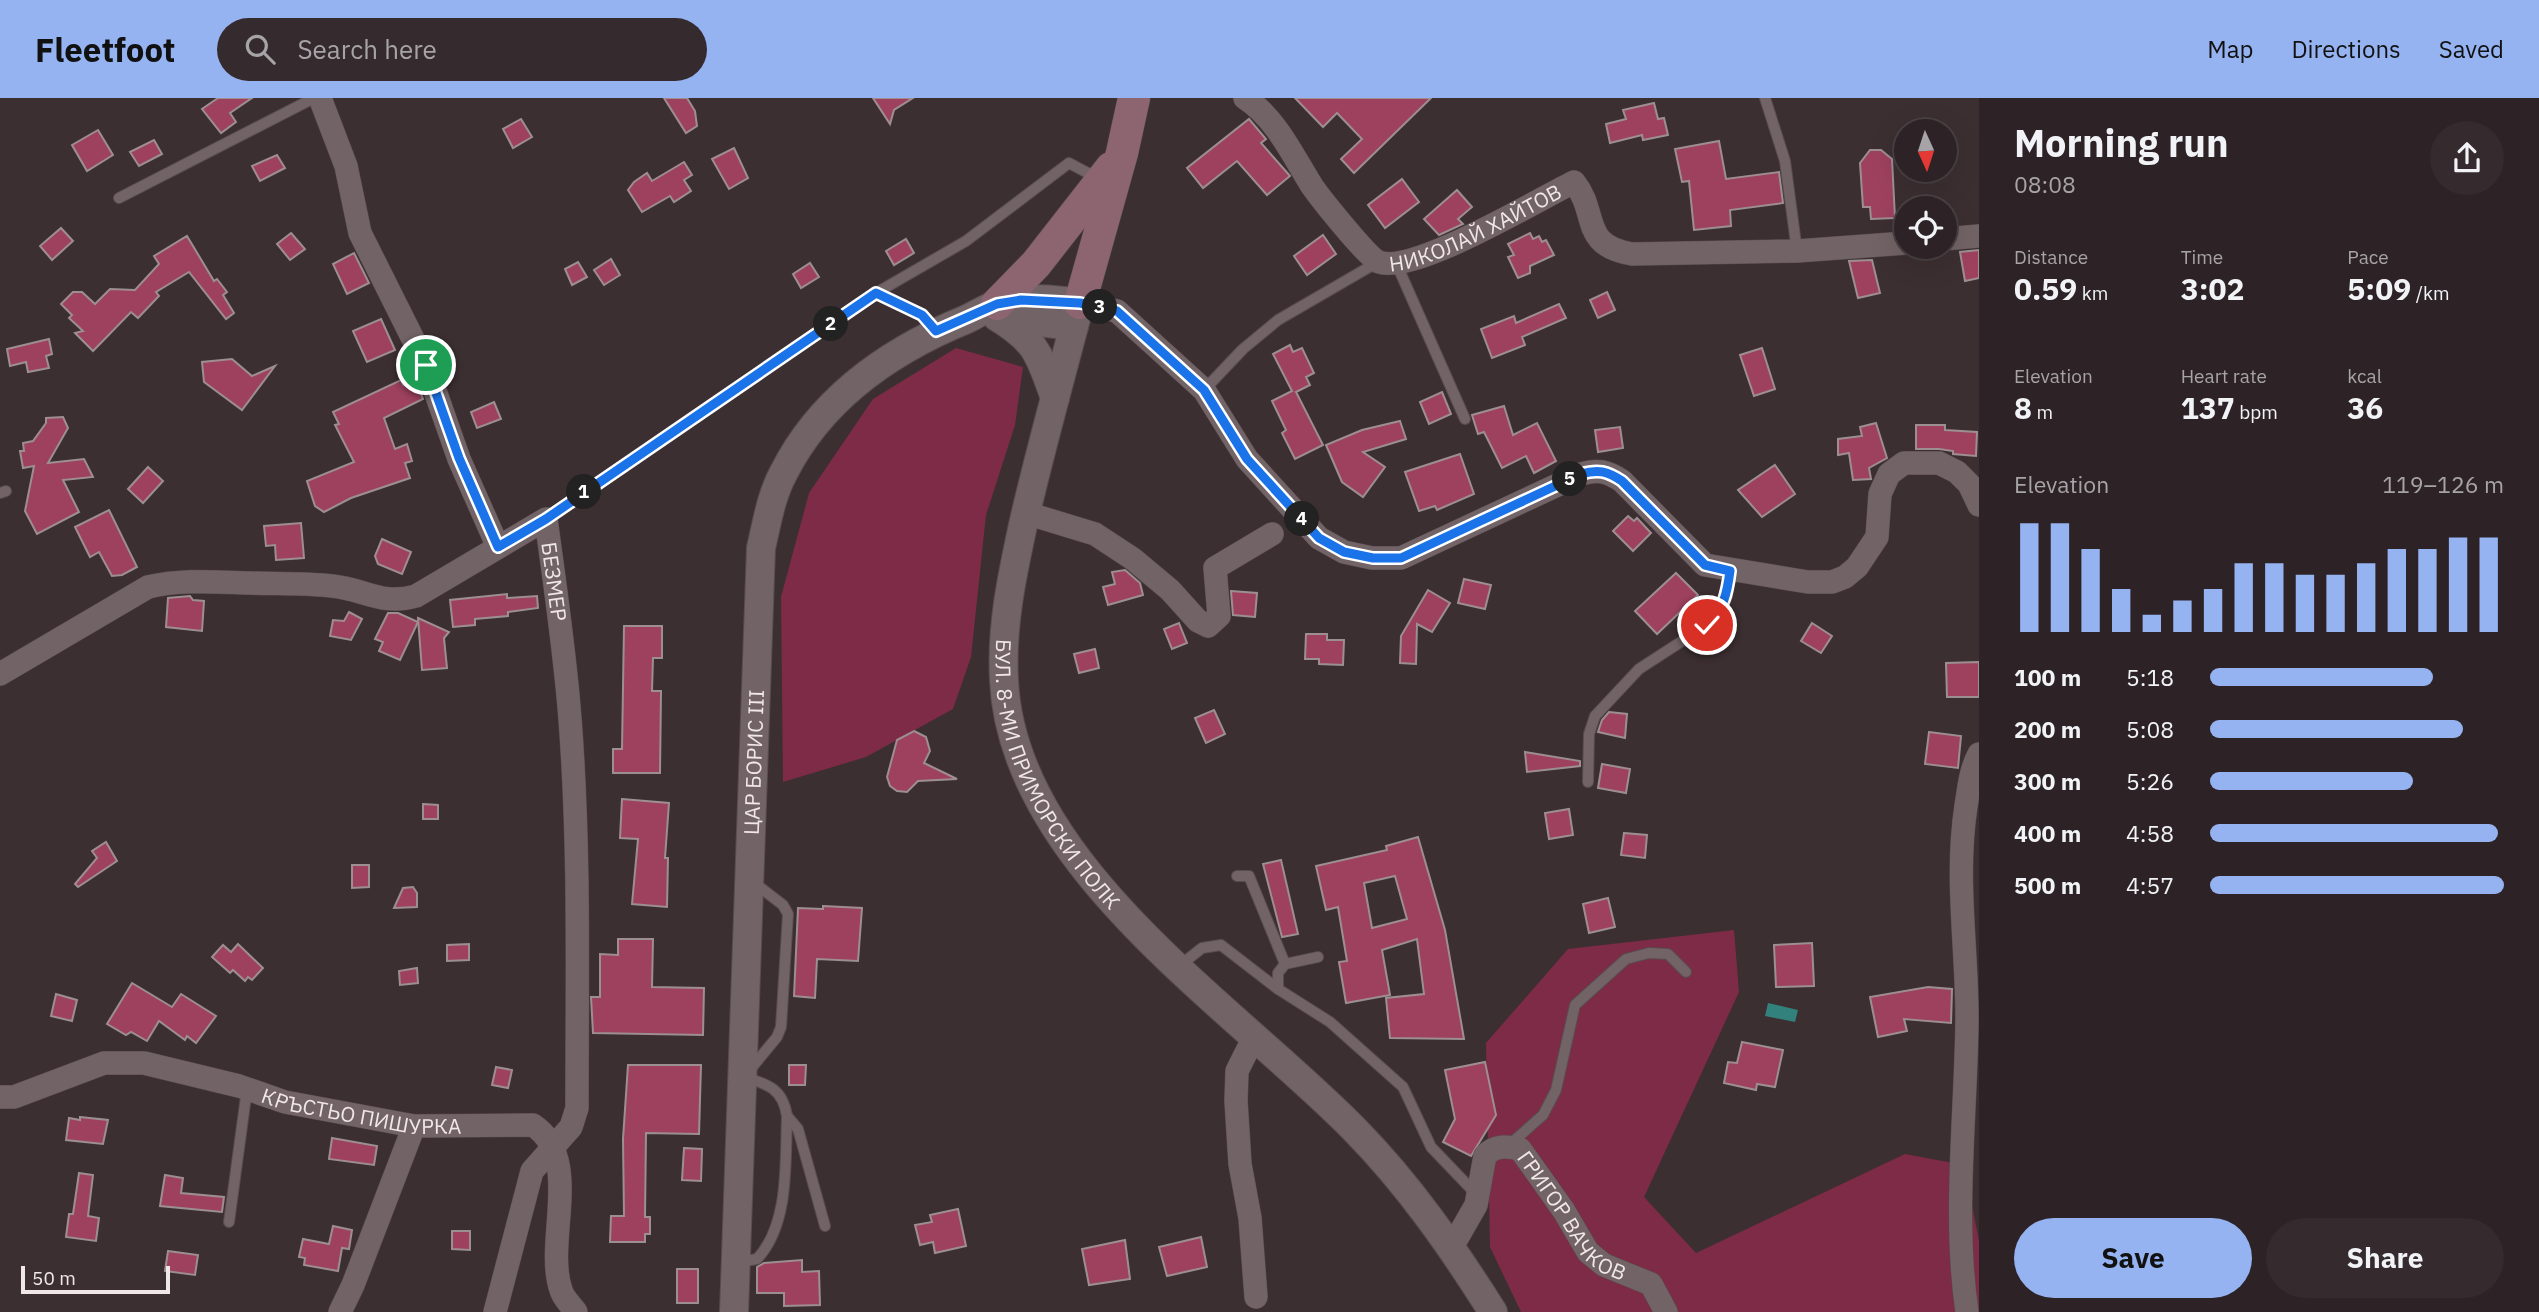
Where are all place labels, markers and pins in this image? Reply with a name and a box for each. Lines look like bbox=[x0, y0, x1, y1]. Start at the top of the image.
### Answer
pin: 3 bbox=[1082, 290, 1118, 325]
pin: 2 bbox=[814, 306, 848, 342]
pin bbox=[396, 335, 456, 395]
pin: 5 bbox=[1552, 462, 1588, 496]
pin: 1 bbox=[566, 474, 602, 510]
pin: 4 bbox=[1284, 502, 1320, 536]
pin bbox=[1677, 595, 1737, 655]

